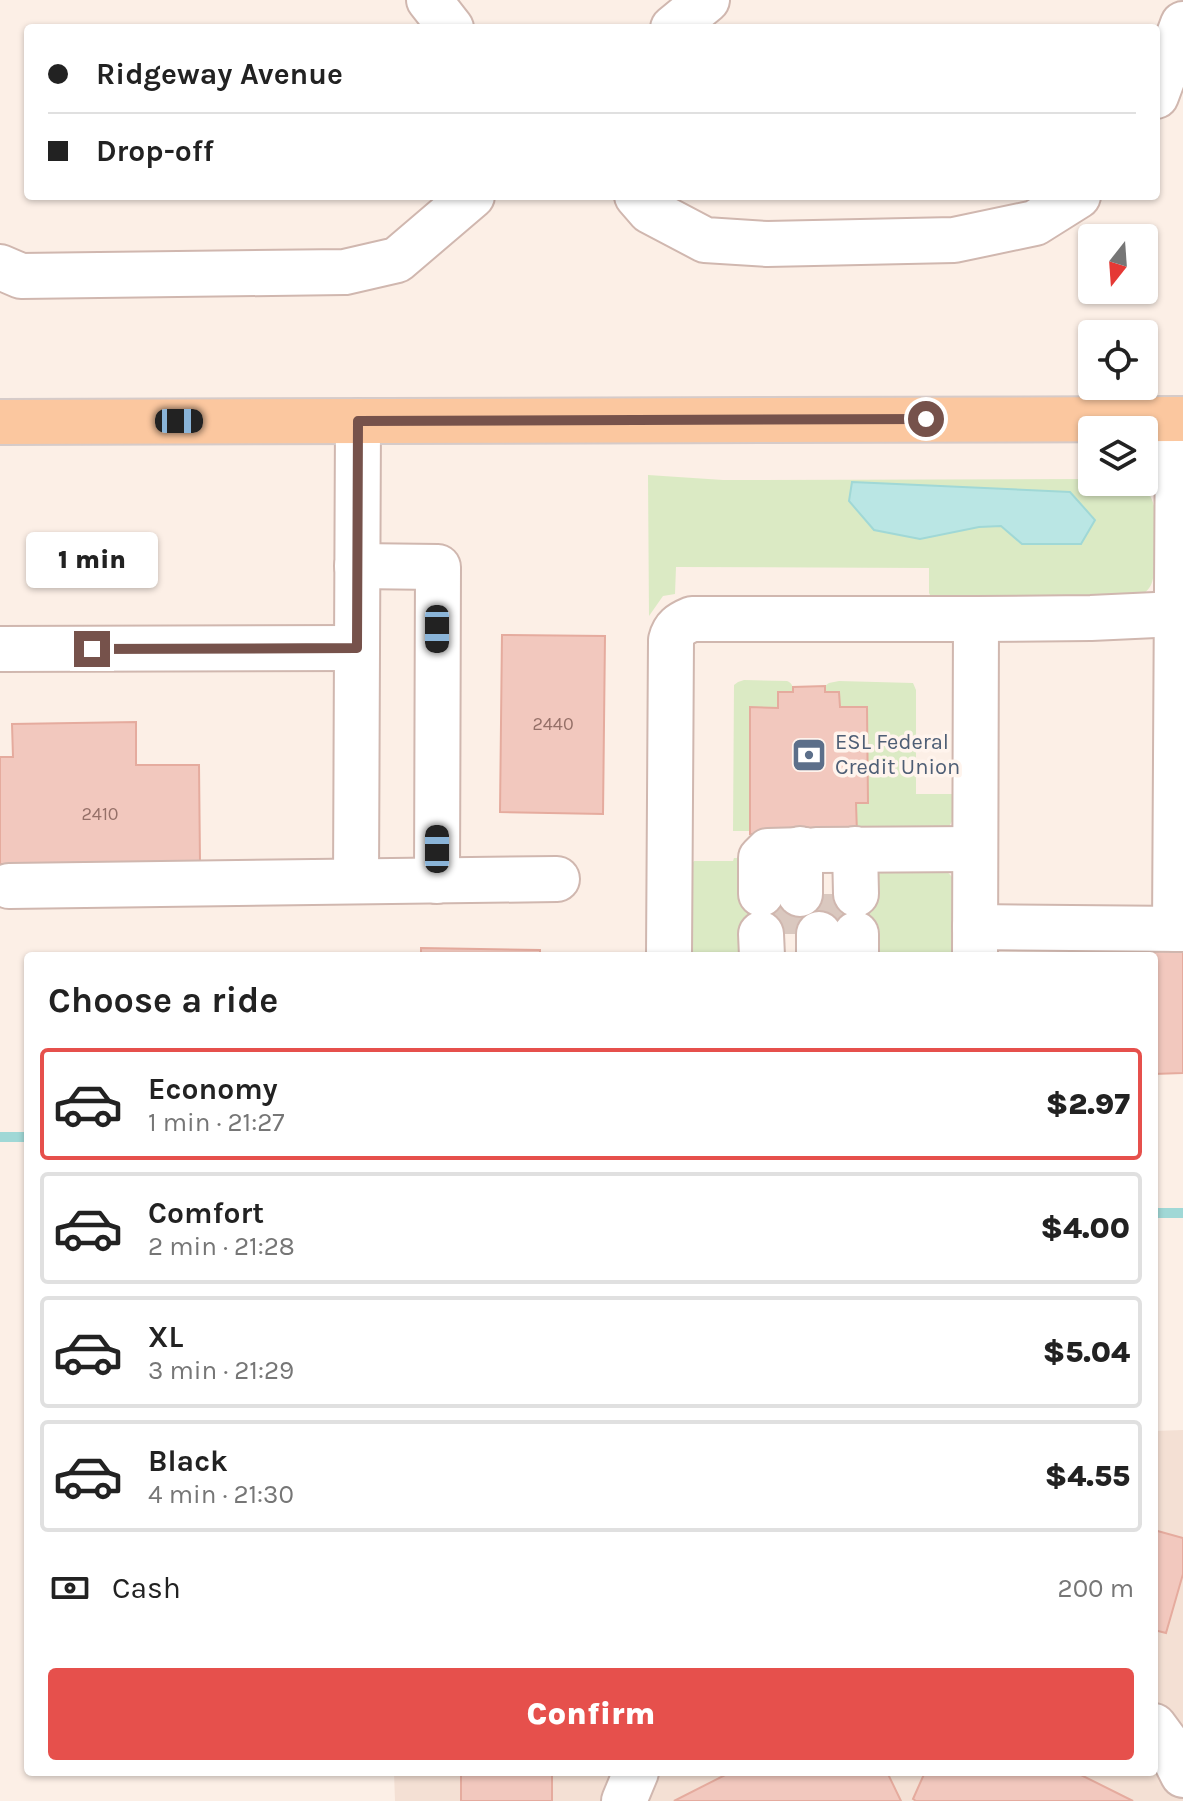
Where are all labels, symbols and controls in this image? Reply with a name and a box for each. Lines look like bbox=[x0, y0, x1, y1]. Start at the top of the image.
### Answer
text: Ridgeway Avenue bbox=[96, 56, 343, 92]
text: Drop-off bbox=[96, 133, 214, 169]
north arrow bbox=[1078, 224, 1158, 304]
map controls bbox=[1078, 224, 1158, 496]
button: locate bbox=[1078, 320, 1158, 400]
route start bbox=[908, 401, 944, 437]
car bbox=[155, 409, 203, 433]
button: layers bbox=[1078, 416, 1158, 496]
callout: 1 min bbox=[26, 533, 158, 589]
text: 1 min bbox=[58, 544, 126, 575]
car bbox=[425, 605, 449, 653]
route end bbox=[74, 631, 110, 667]
house number: 2440 bbox=[532, 713, 574, 735]
place label: ESL Federal Credit Union bbox=[835, 729, 960, 780]
bank icon: ESL Federal Credit Union bbox=[790, 736, 828, 774]
house number: 2410 bbox=[81, 803, 119, 825]
car bbox=[425, 825, 449, 873]
text: Choose a ride bbox=[48, 979, 278, 1021]
icon: car bbox=[52, 1068, 124, 1140]
text: Economy bbox=[148, 1071, 278, 1107]
text: $2.97 bbox=[1046, 1086, 1130, 1122]
text: 1 min · 21:27 bbox=[148, 1107, 284, 1138]
icon: car bbox=[52, 1192, 124, 1264]
text: Comfort bbox=[148, 1195, 264, 1231]
text: $4.00 bbox=[1040, 1210, 1130, 1246]
text: 2 min · 21:28 bbox=[148, 1231, 295, 1262]
icon: car bbox=[52, 1316, 124, 1388]
text: XL bbox=[148, 1319, 183, 1355]
text: $5.04 bbox=[1043, 1334, 1130, 1370]
text: 3 min · 21:29 bbox=[148, 1355, 294, 1386]
icon: car bbox=[52, 1440, 124, 1512]
text: Black bbox=[148, 1443, 228, 1479]
text: $4.55 bbox=[1045, 1458, 1130, 1494]
text: 4 min · 21:30 bbox=[148, 1479, 294, 1510]
icon: cash bbox=[48, 1566, 92, 1610]
text: Cash bbox=[112, 1570, 181, 1606]
text: 200 m bbox=[1058, 1573, 1134, 1604]
button: Confirm bbox=[48, 1668, 1134, 1760]

